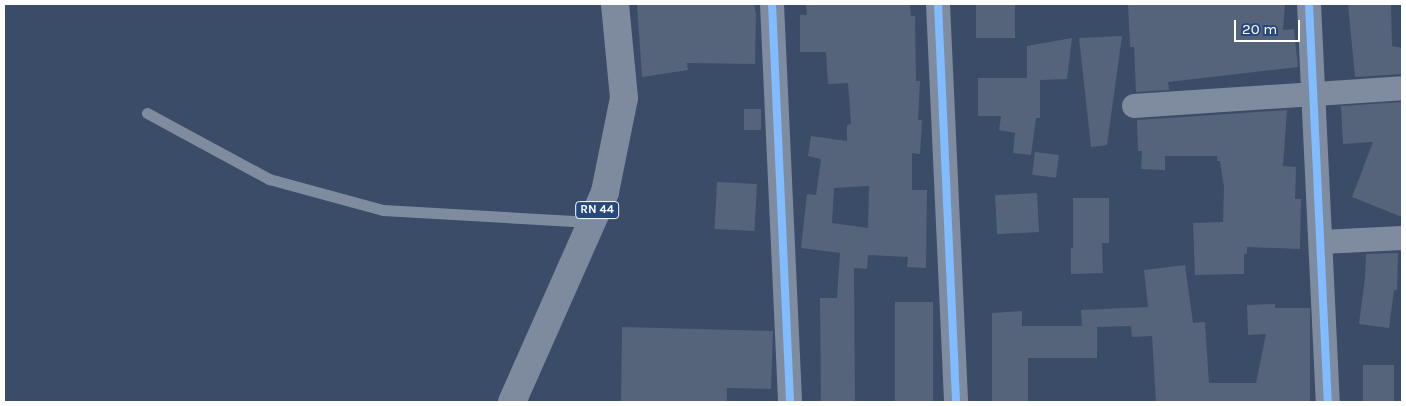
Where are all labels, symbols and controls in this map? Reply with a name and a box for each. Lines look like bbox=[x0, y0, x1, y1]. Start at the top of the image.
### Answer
scale bar bbox=[1236, 10, 1302, 42]
text: 20 m bbox=[1242, 20, 1277, 38]
road number: RN 44 bbox=[574, 200, 620, 220]

